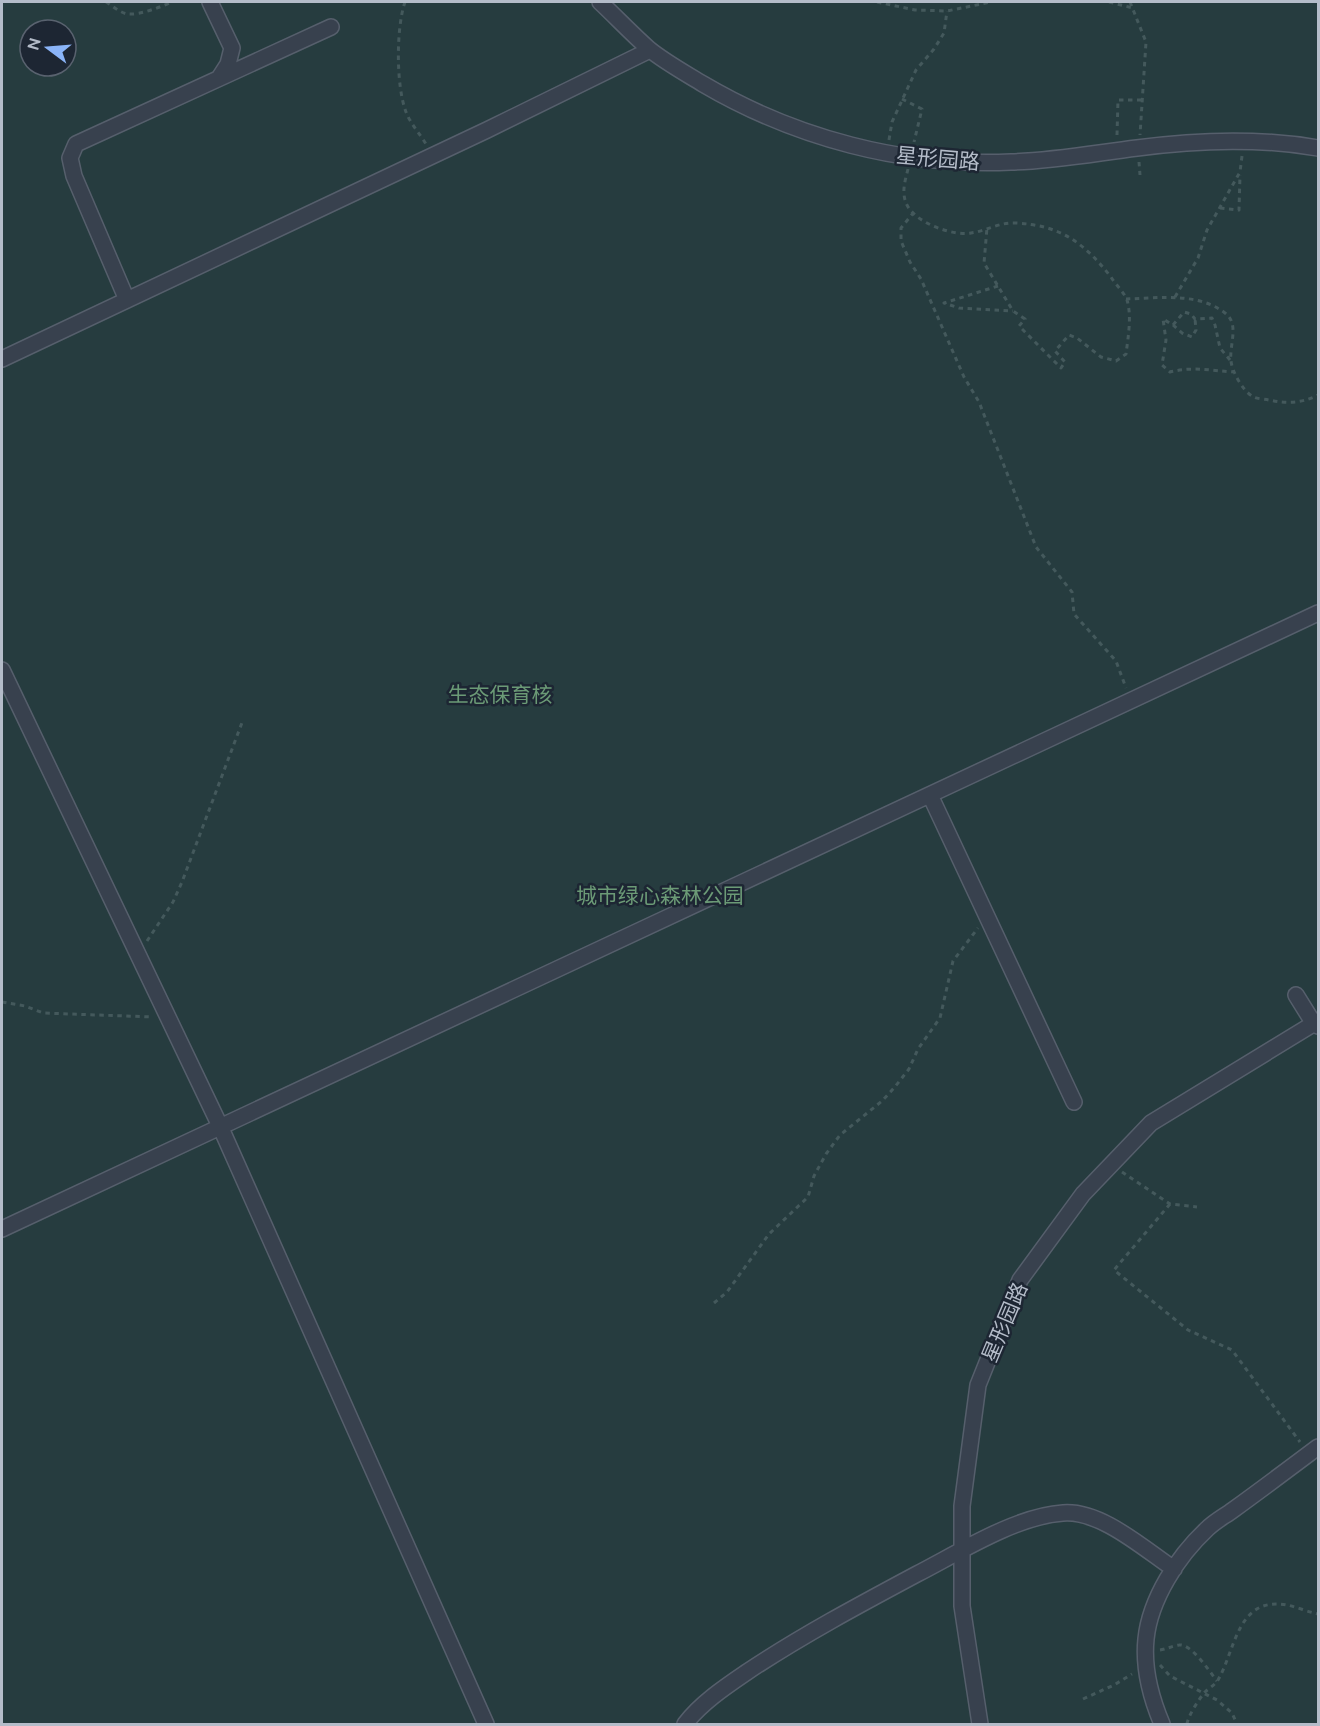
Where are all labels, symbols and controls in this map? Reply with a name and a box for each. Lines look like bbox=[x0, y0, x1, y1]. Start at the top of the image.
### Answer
north arrow bbox=[18, 18, 78, 78]
text: N bbox=[23, 36, 44, 52]
street label: 星形园路 bbox=[895, 142, 981, 174]
park label: 生态保育核 bbox=[448, 682, 553, 706]
park label: 城市绿心森林公园 bbox=[576, 883, 744, 907]
street label: 星形园路 bbox=[977, 1279, 1031, 1365]

